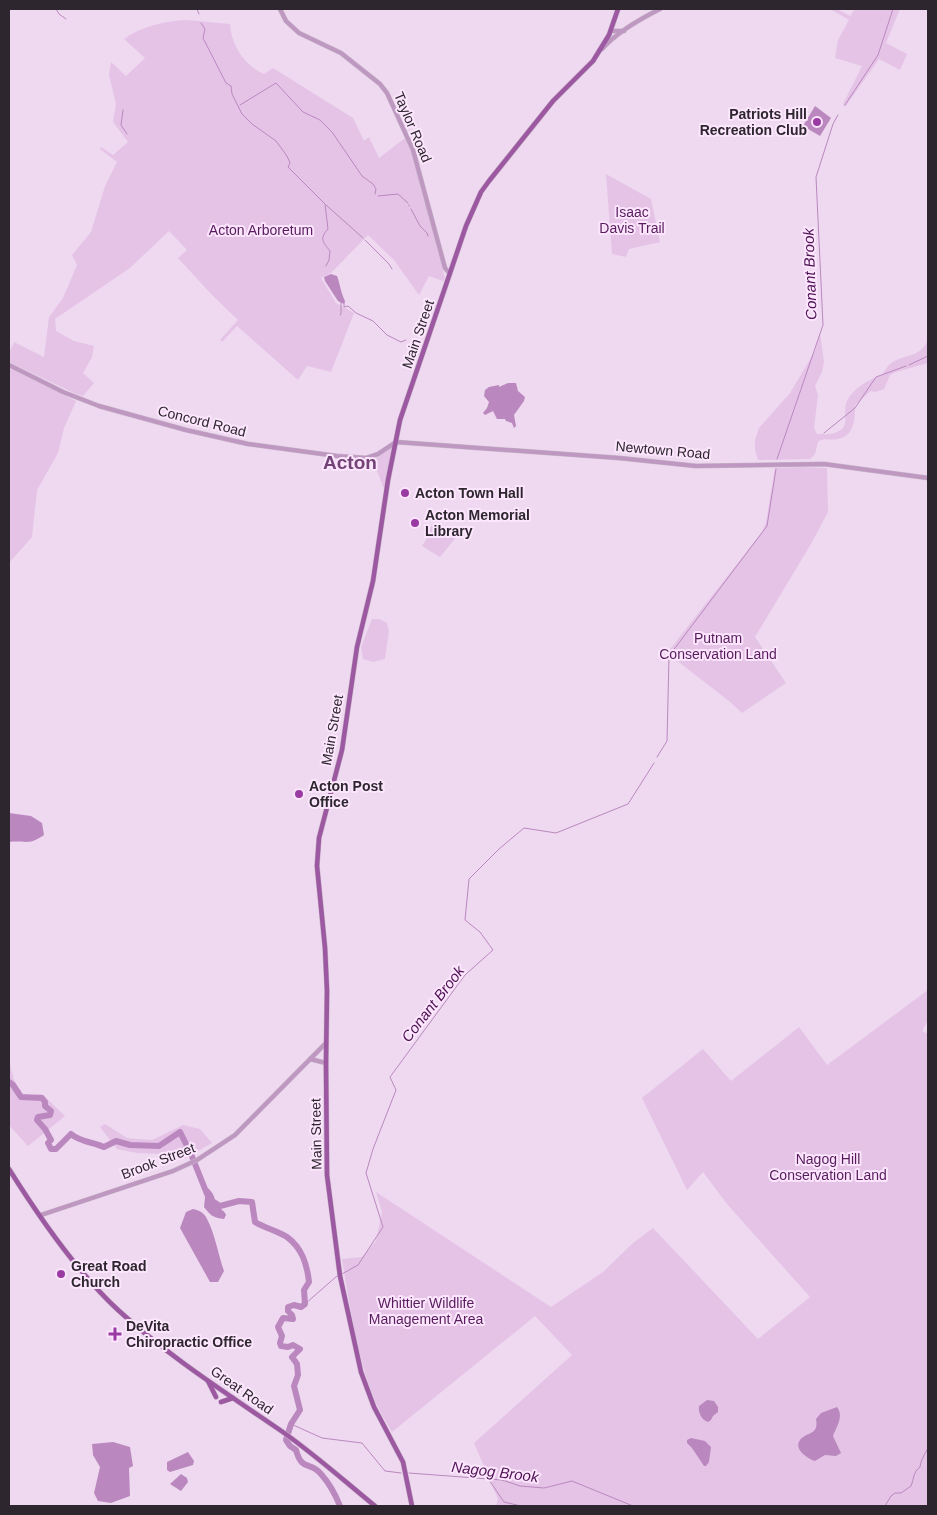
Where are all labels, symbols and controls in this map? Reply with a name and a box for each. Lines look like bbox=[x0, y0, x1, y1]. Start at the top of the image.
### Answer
street label: Taylor Road bbox=[391, 89, 435, 165]
place label: Patriots Hill Recreation Club bbox=[700, 106, 807, 138]
marker: Patriots Hill Recreation Club bbox=[811, 116, 823, 128]
park label: Isaac Davis Trail bbox=[599, 204, 665, 236]
park label: Acton Arboretum bbox=[209, 222, 313, 238]
water label: Conant Brook bbox=[799, 226, 820, 320]
street label: Main Street bbox=[399, 297, 437, 370]
street label: Concord Road bbox=[156, 402, 248, 440]
street label: Newtown Road bbox=[615, 438, 711, 462]
district label: Acton bbox=[323, 452, 377, 473]
place label: Acton Town Hall bbox=[415, 485, 524, 501]
marker: Acton Town Hall bbox=[399, 487, 411, 499]
place label: Acton Memorial Library bbox=[425, 507, 530, 539]
marker: Acton Memorial Library bbox=[409, 517, 421, 529]
park label: Putnam Conservation Land bbox=[659, 630, 777, 662]
street label: Main Street bbox=[318, 693, 346, 767]
place label: Acton Post Office bbox=[309, 778, 383, 810]
marker: Acton Post Office bbox=[293, 788, 305, 800]
water label: Conant Brook bbox=[398, 961, 468, 1045]
street label: Main Street bbox=[307, 1098, 325, 1170]
street label: Brook Street bbox=[119, 1140, 197, 1182]
park label: Nagog Hill Conservation Land bbox=[769, 1151, 887, 1183]
place label: Great Road Church bbox=[71, 1258, 146, 1290]
marker: Great Road Church bbox=[55, 1268, 67, 1280]
park label: Whittier Wildlife Management Area bbox=[369, 1295, 483, 1327]
place label: DeVita Chiropractic Office bbox=[126, 1318, 252, 1350]
marker: DeVita Chiropractic Office bbox=[108, 1327, 122, 1341]
street label: Great Road bbox=[208, 1363, 276, 1417]
water label: Nagog Brook bbox=[451, 1458, 541, 1485]

